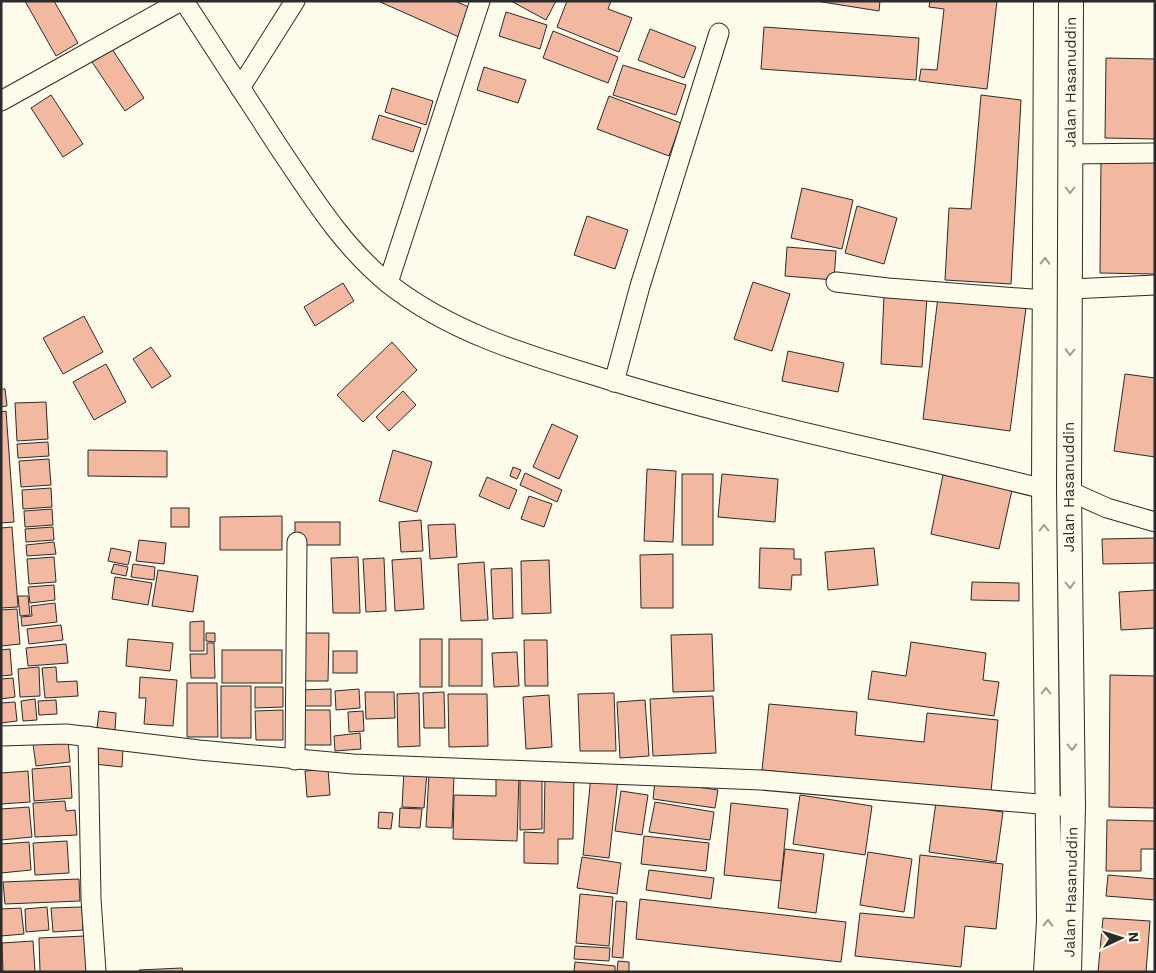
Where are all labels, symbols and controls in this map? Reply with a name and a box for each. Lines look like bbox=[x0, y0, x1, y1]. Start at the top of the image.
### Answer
street label: Jalan Hasanuddin bbox=[1061, 17, 1080, 147]
one-way arrow bbox=[1065, 186, 1075, 194]
one-way arrow bbox=[1040, 256, 1050, 264]
one-way arrow bbox=[1064, 349, 1075, 357]
street label: Jalan Hasanuddin bbox=[1060, 422, 1078, 552]
one-way arrow bbox=[1039, 524, 1050, 532]
one-way arrow bbox=[1065, 582, 1075, 589]
one-way arrow bbox=[1041, 686, 1051, 694]
one-way arrow bbox=[1067, 744, 1077, 752]
street label: Jalan Hasanuddin bbox=[1060, 826, 1082, 958]
north arrow bbox=[1096, 913, 1146, 963]
one-way arrow bbox=[1043, 919, 1053, 926]
text: N bbox=[1126, 931, 1142, 943]

